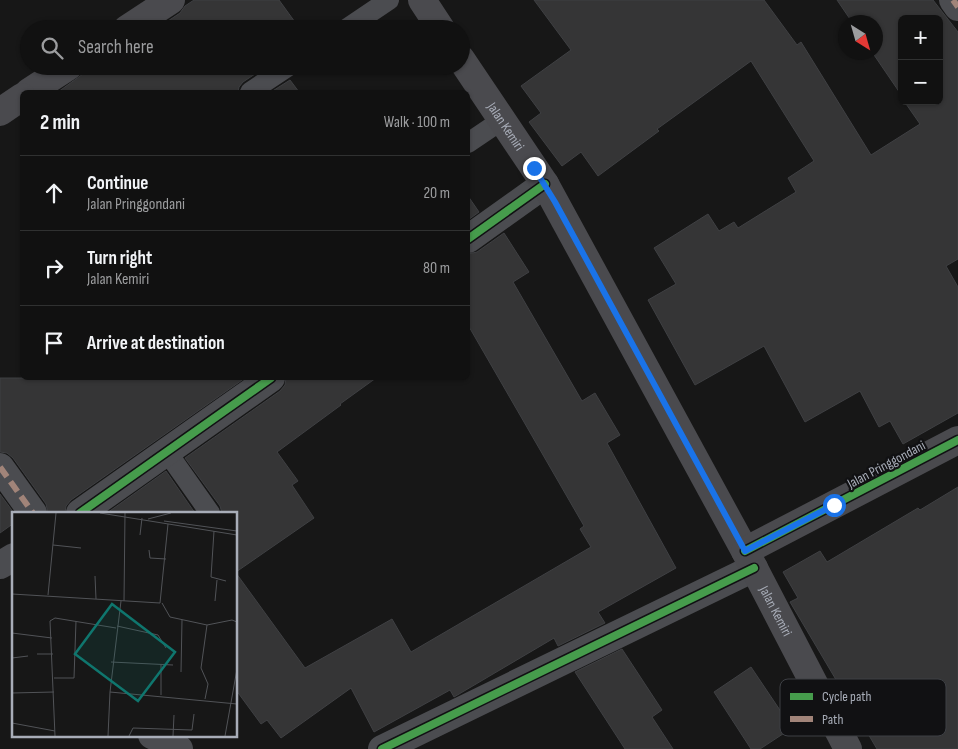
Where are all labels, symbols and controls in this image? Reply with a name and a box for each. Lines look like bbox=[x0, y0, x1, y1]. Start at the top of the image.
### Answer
north arrow bbox=[838, 15, 883, 60]
map controls bbox=[898, 15, 943, 105]
button: + bbox=[898, 15, 943, 60]
search box bbox=[20, 20, 470, 75]
icon: search bbox=[38, 34, 66, 62]
text: Search here bbox=[78, 36, 154, 59]
button: − bbox=[898, 60, 943, 105]
street label: Jalan Kemiri bbox=[483, 98, 528, 154]
text: 2 min bbox=[40, 110, 80, 135]
text: Walk · 100 m bbox=[384, 113, 450, 132]
route end bbox=[523, 157, 546, 180]
text: Continue bbox=[87, 172, 148, 195]
icon: ahead bbox=[40, 179, 68, 207]
text: 20 m bbox=[423, 184, 450, 203]
text: Jalan Pringgondani bbox=[87, 195, 185, 214]
text: Turn right bbox=[87, 247, 152, 270]
icon: right bbox=[40, 254, 68, 282]
text: 80 m bbox=[423, 259, 450, 278]
text: Jalan Kemiri bbox=[87, 270, 149, 289]
icon: arrive bbox=[40, 329, 68, 357]
text: Arrive at destination bbox=[87, 332, 225, 355]
street label: Jalan Pringgondani bbox=[844, 437, 928, 493]
route start bbox=[823, 494, 846, 517]
inset map bbox=[12, 512, 238, 736]
street label: Jalan Kemiri bbox=[755, 582, 796, 639]
legend bbox=[780, 679, 946, 736]
text: Cycle path bbox=[822, 688, 872, 705]
text: Path bbox=[822, 711, 843, 728]

